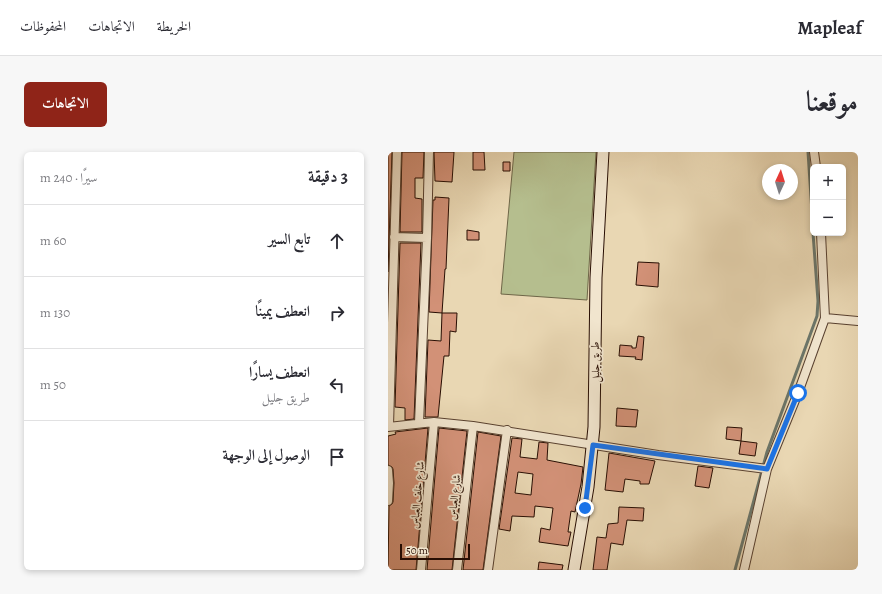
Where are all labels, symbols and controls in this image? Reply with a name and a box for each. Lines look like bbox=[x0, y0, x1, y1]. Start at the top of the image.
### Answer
text: Mapleaf bbox=[797, 15, 862, 41]
text: المحفوظات bbox=[20, 17, 66, 36]
text: الاتجاهات bbox=[88, 17, 135, 36]
text: الخريطة bbox=[157, 17, 191, 36]
button: الاتجاهات bbox=[24, 82, 107, 127]
text: موقعنا bbox=[806, 83, 858, 121]
north arrow bbox=[762, 164, 798, 200]
map controls bbox=[810, 164, 846, 236]
button: + bbox=[810, 164, 846, 200]
text: 3 دقيقة bbox=[308, 165, 348, 188]
text: سيرًا · 240 m bbox=[40, 169, 97, 186]
button: − bbox=[810, 200, 846, 236]
text: تابع السير bbox=[268, 229, 310, 249]
icon: ahead bbox=[326, 230, 348, 252]
text: 60 m bbox=[40, 232, 66, 249]
text: انعطف يمينًا bbox=[255, 301, 310, 321]
icon: right bbox=[326, 302, 348, 324]
text: 130 m bbox=[40, 304, 70, 321]
street label: طريق جليل bbox=[588, 341, 604, 383]
text: انعطف يسارًا bbox=[249, 362, 310, 382]
icon: left bbox=[326, 374, 348, 396]
text: 50 m bbox=[40, 376, 66, 393]
route start bbox=[789, 384, 807, 402]
text: طريق جليل bbox=[262, 389, 310, 406]
text: الوصول إلى الوجهة bbox=[223, 445, 310, 465]
icon: arrive bbox=[326, 446, 348, 468]
street label: شارع خلف العباس bbox=[407, 461, 430, 530]
street label: شارع العباس bbox=[445, 474, 466, 521]
route end bbox=[576, 499, 594, 517]
scale bar bbox=[400, 542, 470, 561]
text: 50 m bbox=[406, 543, 428, 558]

